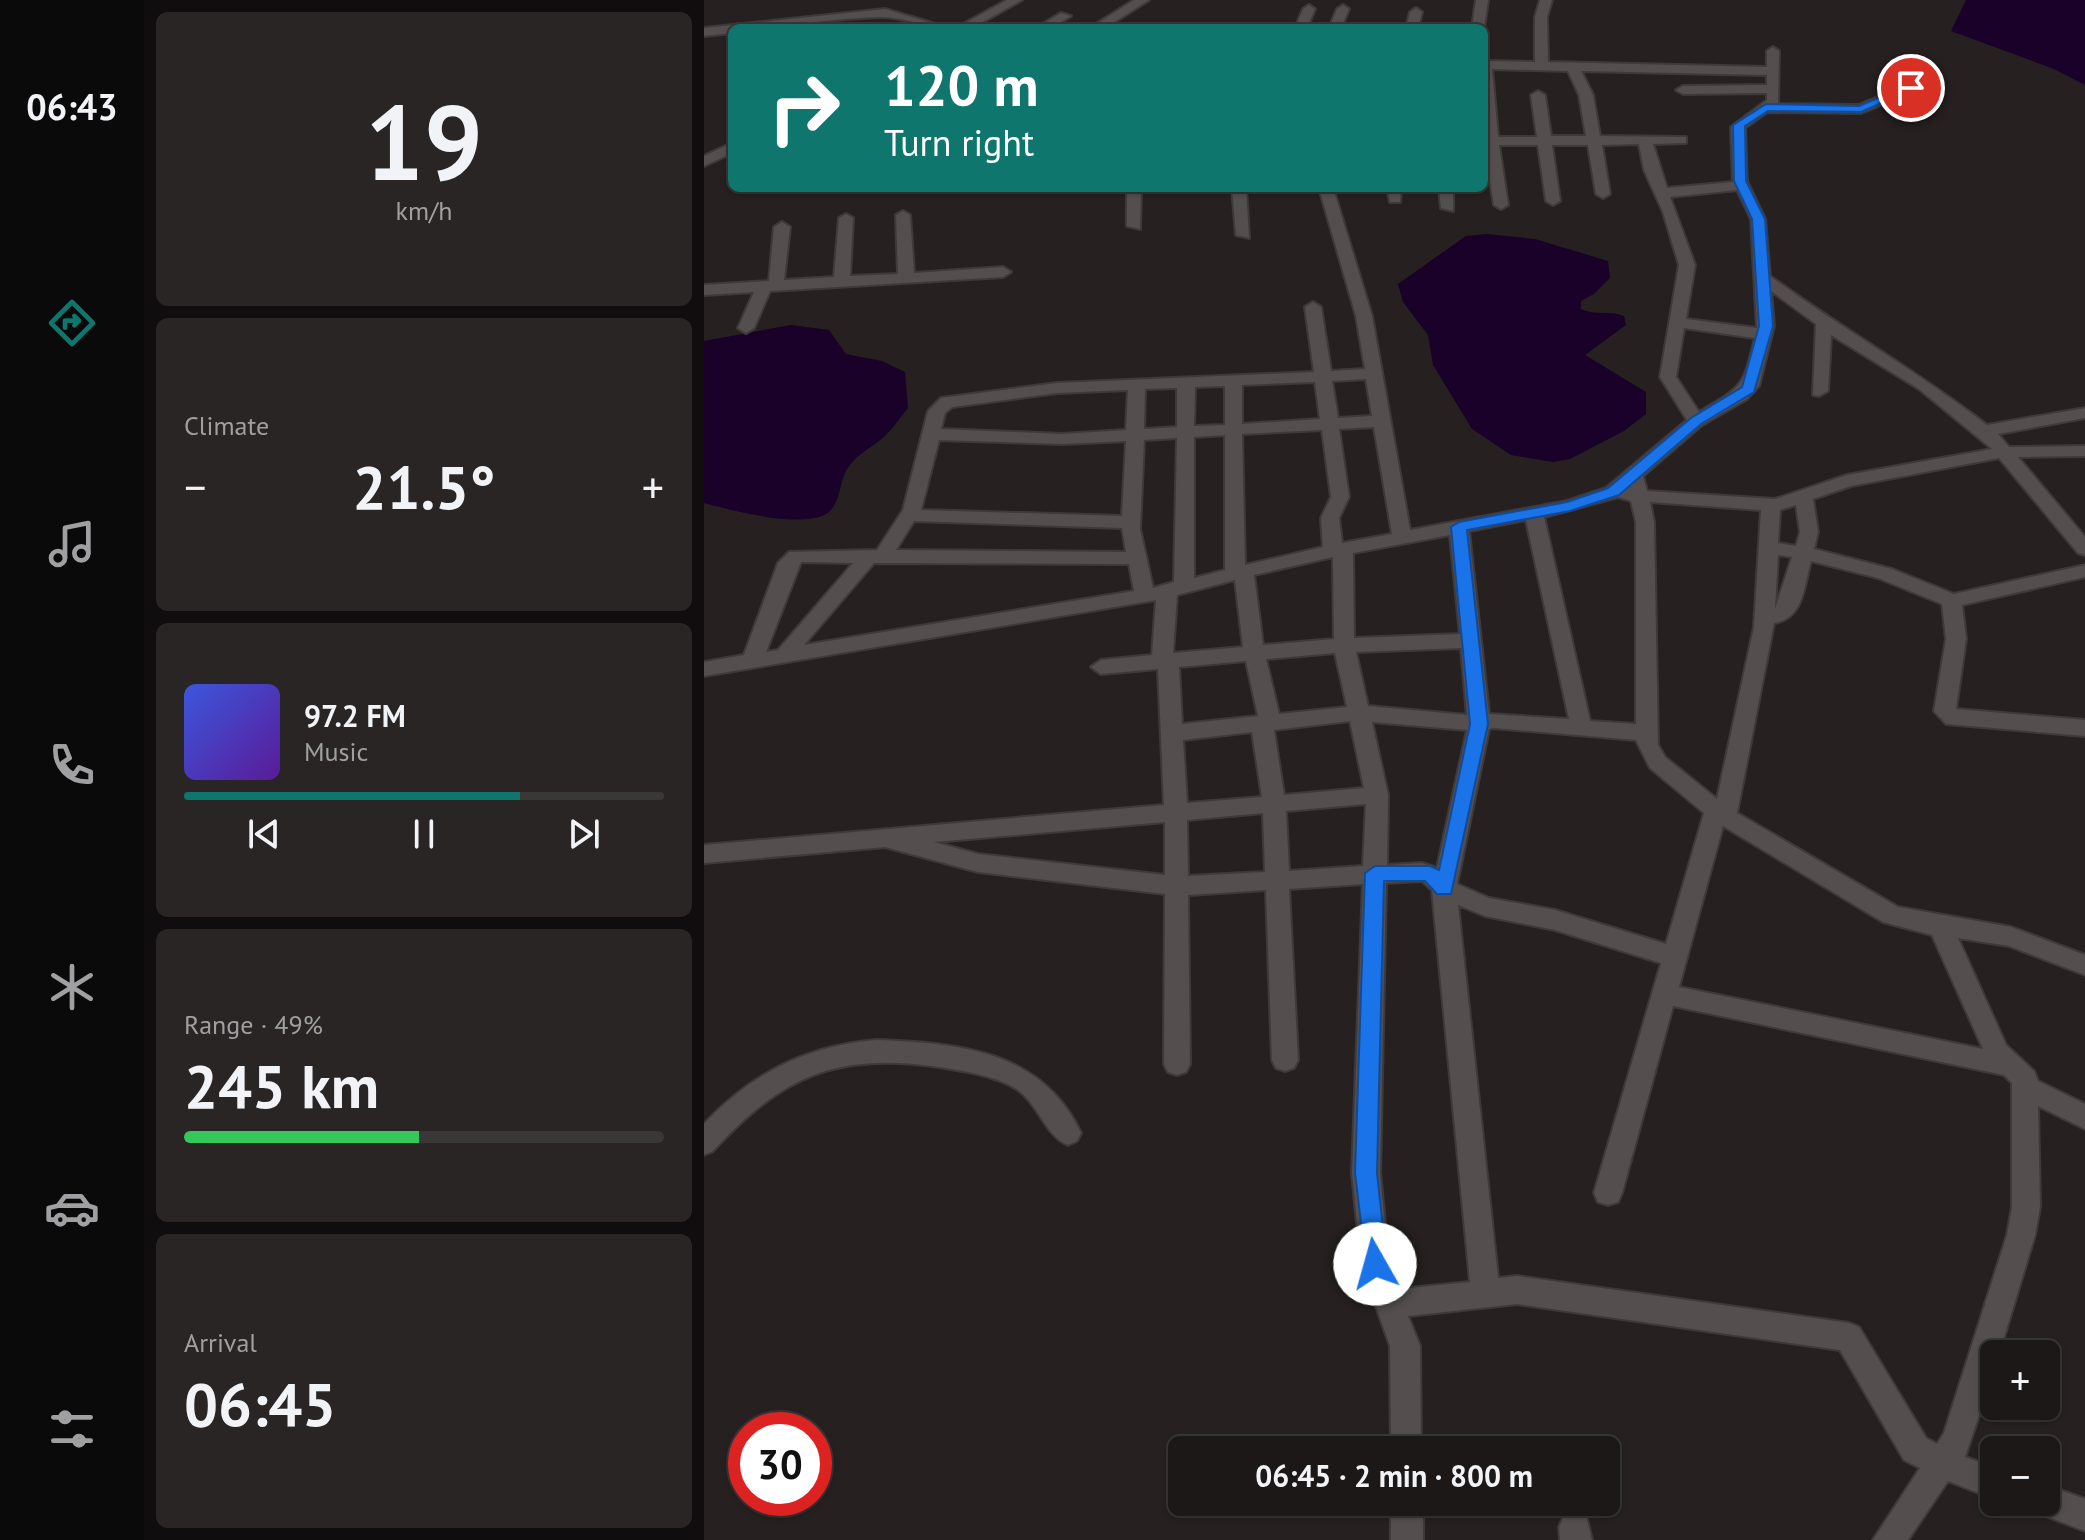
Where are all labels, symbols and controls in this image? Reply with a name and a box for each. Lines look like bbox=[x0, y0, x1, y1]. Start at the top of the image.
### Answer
text: 120 m bbox=[884, 49, 1039, 121]
pin bbox=[1877, 54, 1945, 122]
icon: right bbox=[752, 56, 856, 160]
icon: arrive bbox=[1889, 66, 1933, 110]
text: 19 bbox=[365, 74, 483, 209]
text: 06:43 bbox=[26, 83, 118, 130]
text: Turn right bbox=[884, 119, 1034, 166]
text: km/h bbox=[396, 194, 453, 227]
icon: directions bbox=[44, 295, 100, 351]
text: Climate bbox=[184, 409, 269, 442]
text: 21.5° bbox=[352, 448, 496, 526]
text: − bbox=[184, 458, 206, 515]
text: + bbox=[642, 458, 664, 515]
icon: music bbox=[44, 516, 100, 572]
text: 97.2 FM bbox=[304, 696, 406, 735]
text: Music bbox=[304, 735, 368, 768]
icon: phone bbox=[44, 737, 100, 793]
icon: previous bbox=[242, 812, 286, 856]
icon: pause bbox=[402, 812, 446, 856]
icon: next bbox=[562, 812, 606, 856]
icon: climate bbox=[44, 959, 100, 1015]
text: Range · 49% bbox=[184, 1008, 323, 1041]
text: 245 km bbox=[184, 1047, 379, 1125]
icon: car bbox=[44, 1180, 100, 1236]
position arrow bbox=[1333, 1222, 1417, 1306]
text: Arrival bbox=[184, 1326, 257, 1359]
map controls bbox=[1980, 1340, 2060, 1516]
button: + bbox=[1980, 1340, 2060, 1420]
text: 06:45 bbox=[184, 1365, 336, 1443]
icon: filters bbox=[44, 1401, 100, 1457]
speed limit sign: 30 bbox=[728, 1412, 832, 1516]
button: − bbox=[1980, 1436, 2060, 1516]
text: 06:45 · 2 min · 800 m bbox=[1255, 1456, 1533, 1495]

